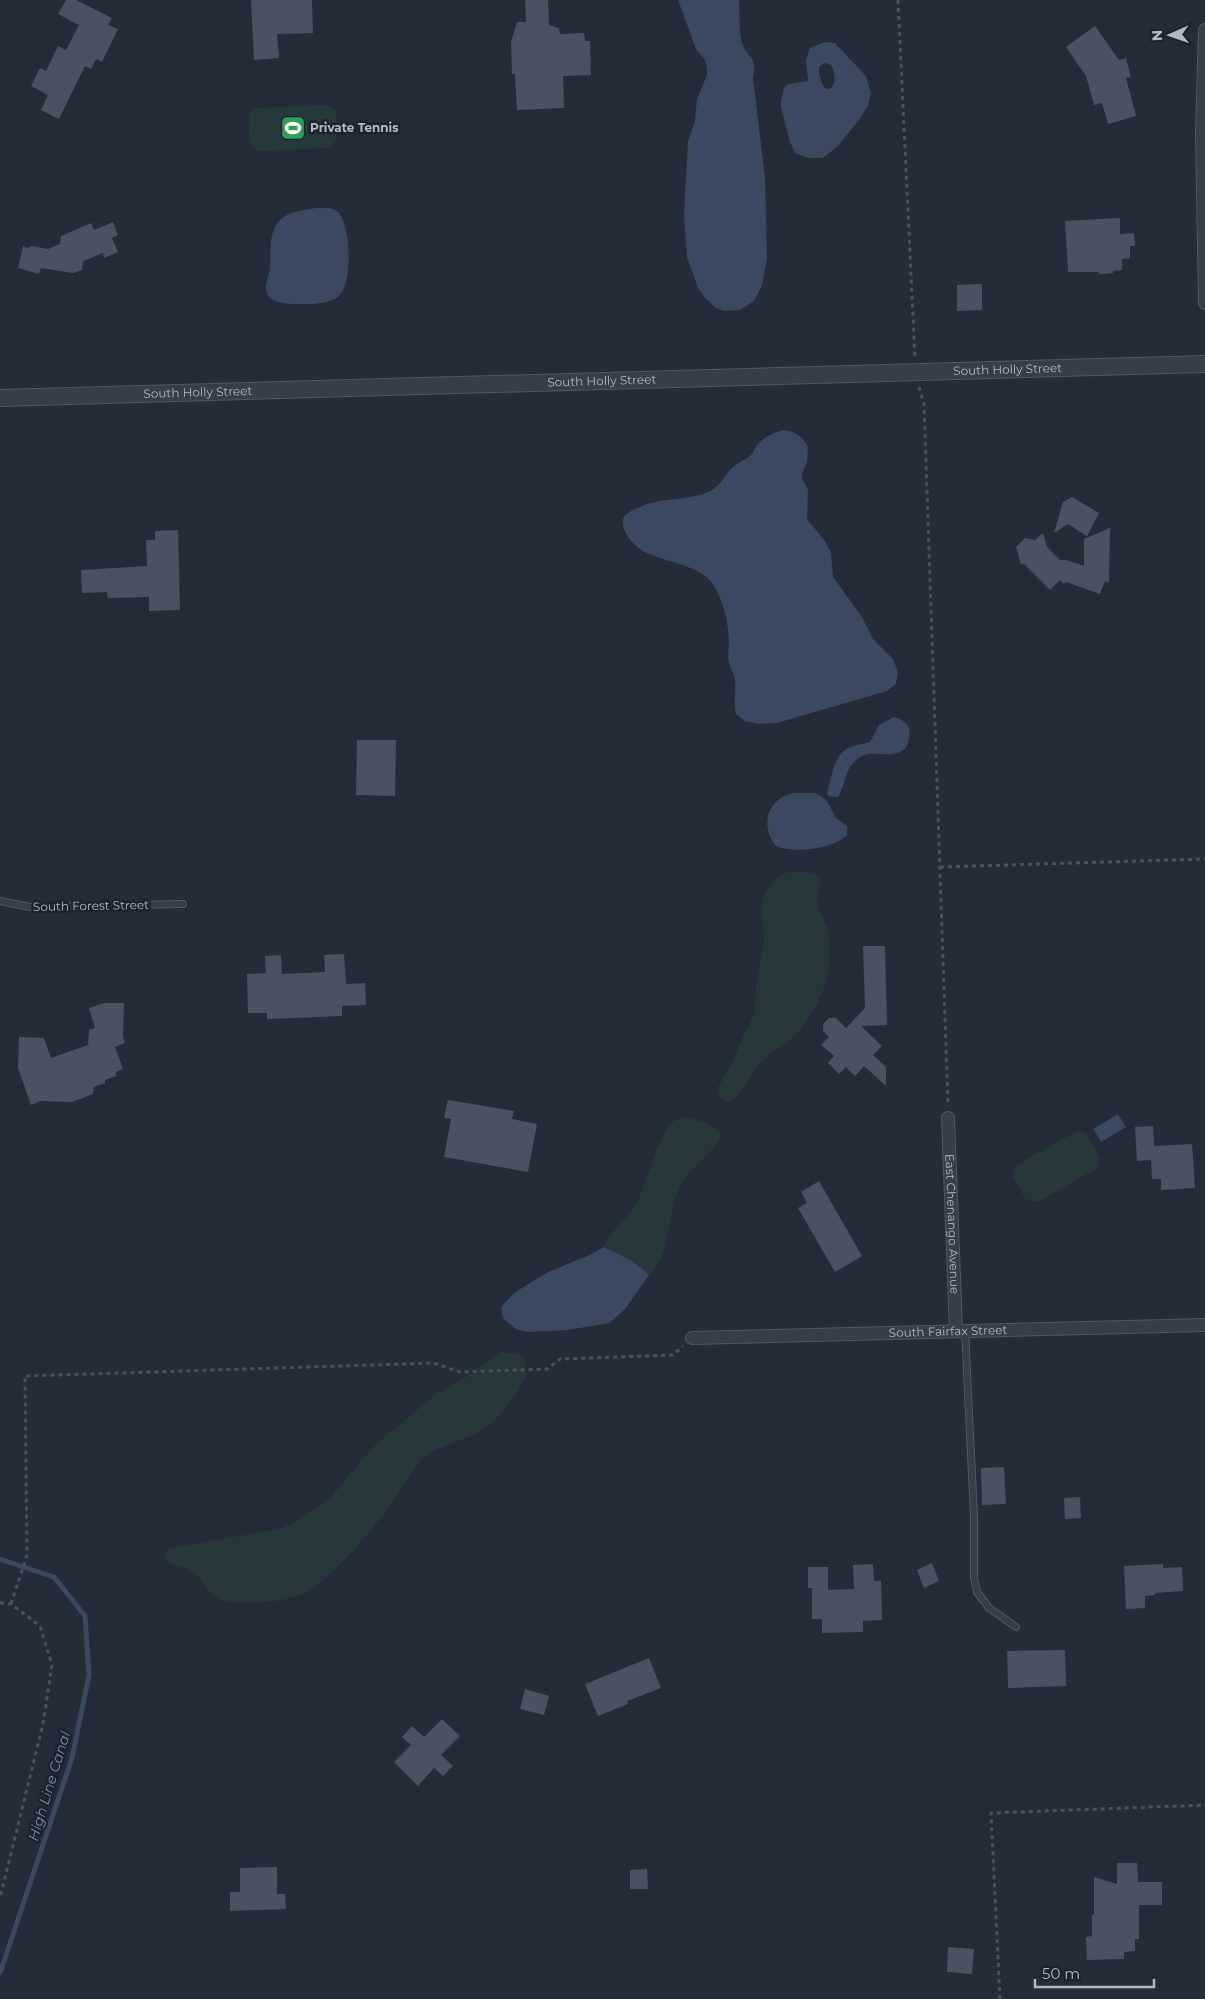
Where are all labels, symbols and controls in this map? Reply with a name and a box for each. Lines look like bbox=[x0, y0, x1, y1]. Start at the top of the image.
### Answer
north arrow bbox=[1145, 10, 1195, 60]
text: N bbox=[1148, 29, 1166, 41]
sports icon: Private Tennis bbox=[280, 115, 306, 141]
place label: Private Tennis bbox=[310, 120, 399, 135]
street label: South Holly Street bbox=[953, 360, 1062, 378]
street label: South Holly Street bbox=[547, 371, 656, 390]
street label: South Holly Street bbox=[143, 383, 253, 401]
street label: South Forest Street bbox=[33, 897, 149, 914]
street label: East Chenango Avenue bbox=[942, 1153, 963, 1294]
street label: South Fairfax Street bbox=[888, 1322, 1007, 1340]
water label: High Line Canal bbox=[24, 1729, 74, 1843]
scale bar bbox=[1035, 1956, 1154, 1988]
text: 50 m bbox=[1042, 1964, 1080, 1983]

